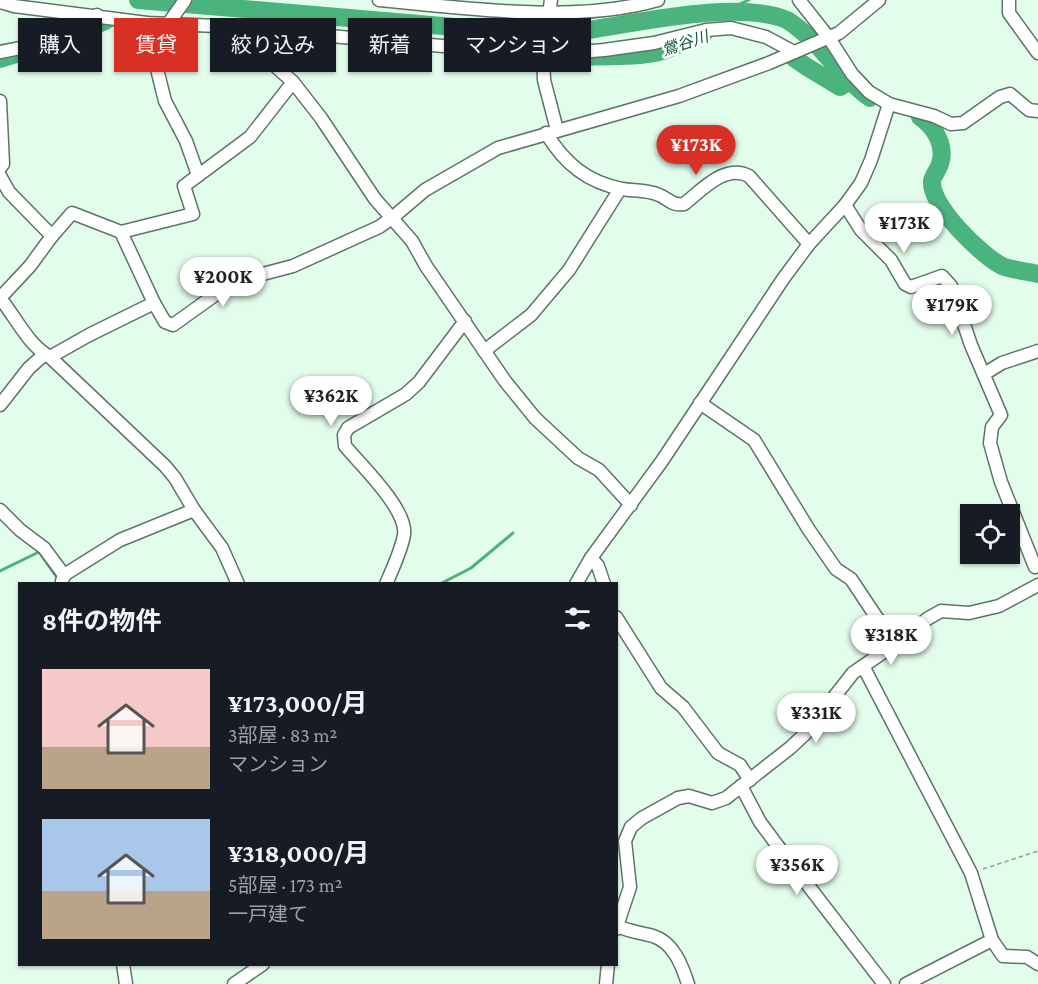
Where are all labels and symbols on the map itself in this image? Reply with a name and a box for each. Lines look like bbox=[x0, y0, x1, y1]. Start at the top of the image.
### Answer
water label: 鶯谷川 bbox=[660, 27, 712, 59]
pin: ¥173K bbox=[654, 125, 738, 176]
pin: ¥173K bbox=[862, 203, 946, 254]
pin: ¥200K bbox=[181, 257, 265, 308]
pin: ¥179K bbox=[910, 285, 994, 336]
pin: ¥362K bbox=[289, 376, 373, 427]
pin: ¥318K bbox=[849, 615, 933, 666]
pin: ¥331K bbox=[774, 693, 858, 744]
pin: ¥356K bbox=[755, 845, 839, 896]

